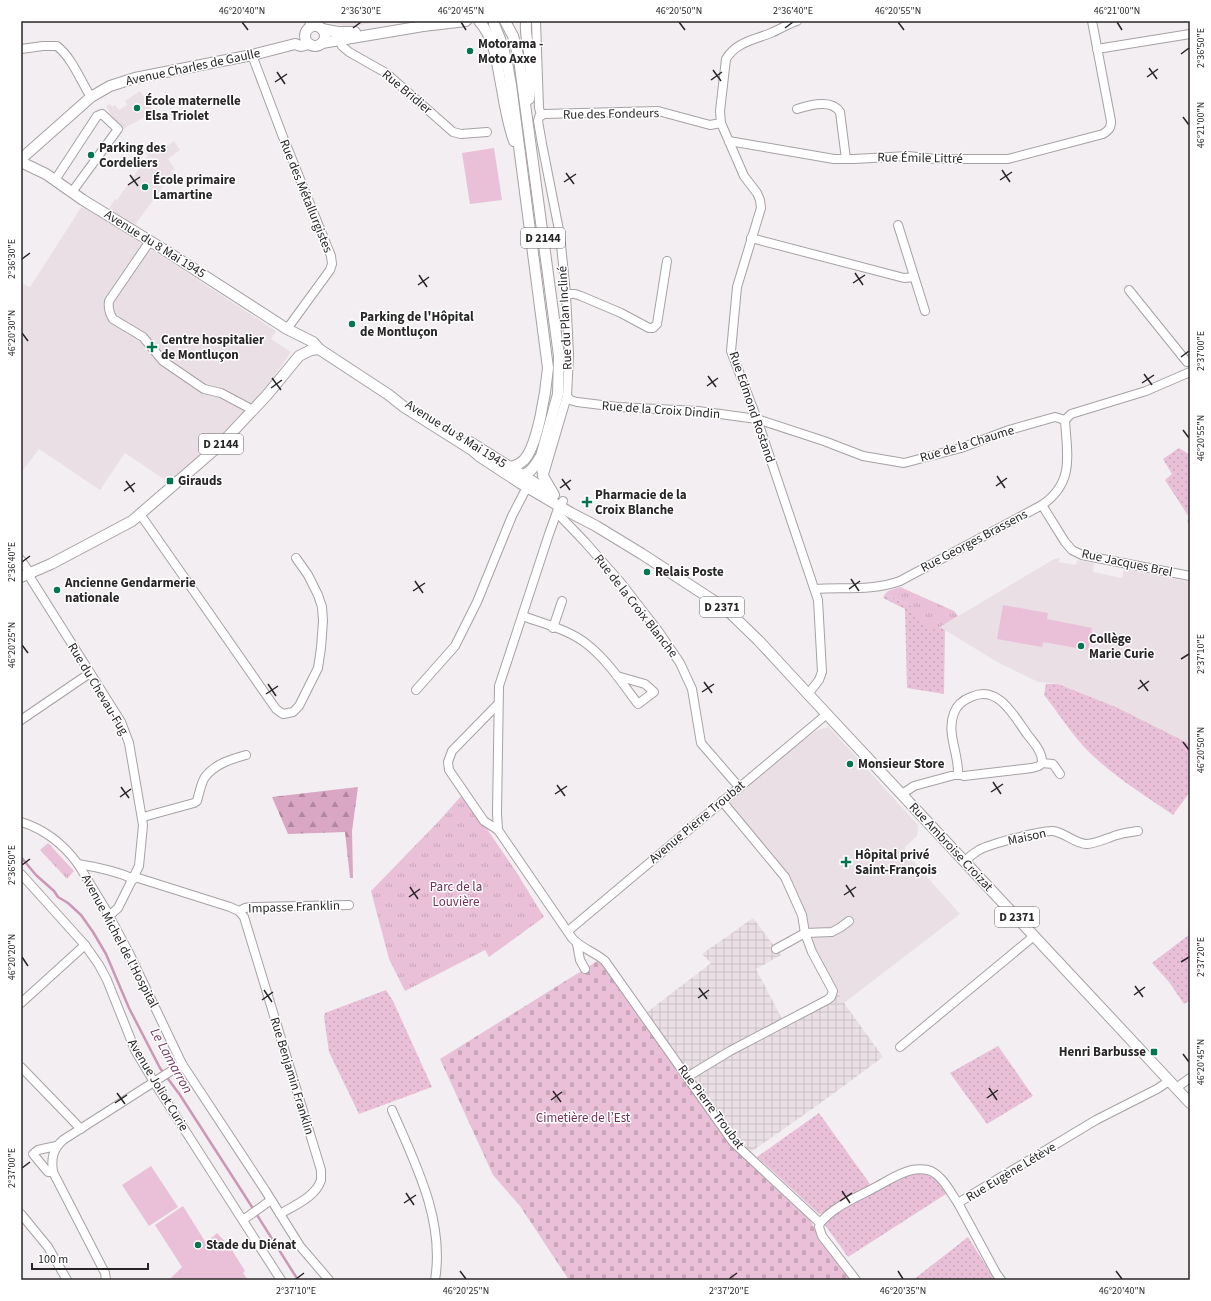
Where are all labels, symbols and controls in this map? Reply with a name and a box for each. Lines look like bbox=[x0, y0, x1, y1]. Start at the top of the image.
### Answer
text: 46°20'40"N bbox=[219, 4, 265, 18]
text: 2°36'30"E bbox=[341, 4, 381, 18]
text: 46°20'45"N bbox=[438, 4, 484, 18]
text: 46°20'50"N bbox=[656, 4, 702, 18]
text: 2°36'40"E bbox=[773, 4, 813, 18]
text: 46°20'55"N bbox=[875, 4, 921, 18]
text: 46°21'00"N bbox=[1094, 4, 1140, 18]
text: 2°36'50"E bbox=[1194, 28, 1208, 68]
place label: Motorama - Moto Axxe bbox=[478, 35, 543, 68]
street label: Avenue Charles de Gaulle bbox=[124, 44, 262, 90]
marker: Motorama - Moto Axxe bbox=[465, 46, 475, 56]
street label: Rue Bridier bbox=[378, 66, 436, 119]
place label: École maternelle Elsa Triolet bbox=[145, 92, 241, 125]
text: 46°21'00"N bbox=[1194, 102, 1208, 148]
marker: École maternelle Elsa Triolet bbox=[132, 103, 142, 113]
street label: Rue des Fondeurs bbox=[563, 104, 660, 124]
street label: Rue des Métallurgistes bbox=[275, 137, 337, 256]
place label: Parking des Cordeliers bbox=[99, 139, 166, 172]
street label: Rue Émile Littré bbox=[877, 148, 963, 168]
marker: Parking des Cordeliers bbox=[86, 150, 96, 160]
place label: École primaire Lamartine bbox=[153, 171, 236, 204]
marker: École primaire Lamartine bbox=[140, 182, 150, 192]
street label: Avenue du 8 Mai 1945 bbox=[101, 206, 209, 282]
road number: D 2144 bbox=[521, 228, 565, 248]
text: 2°36'30"E bbox=[5, 239, 19, 279]
street label: Rue du Plan Incliné bbox=[553, 266, 577, 370]
place label: Parking de l'Hôpital de Montluçon bbox=[360, 308, 474, 341]
text: 46°20'30"N bbox=[5, 310, 19, 356]
marker: Parking de l'Hôpital de Montluçon bbox=[347, 319, 357, 329]
place label: Centre hospitalier de Montluçon bbox=[161, 331, 265, 364]
text: 2°37'00"E bbox=[1194, 331, 1208, 371]
marker: Centre hospitalier de Montluçon bbox=[146, 341, 158, 353]
street label: Rue Edmond Rostand bbox=[724, 349, 780, 465]
street label: Avenue du 8 Mai 1945 bbox=[402, 396, 510, 472]
street label: Rue de la Croix Dindin bbox=[601, 397, 721, 423]
text: 46°20'55"N bbox=[1194, 415, 1208, 461]
street label: Rue de la Chaume bbox=[918, 421, 1016, 467]
road number: D 2144 bbox=[199, 434, 243, 454]
place label: Girauds bbox=[178, 472, 222, 490]
marker: Girauds bbox=[165, 476, 175, 486]
place label: Pharmacie de la Croix Blanche bbox=[595, 486, 687, 519]
marker: Pharmacie de la Croix Blanche bbox=[582, 497, 592, 507]
street label: Rue Georges Brassens bbox=[917, 505, 1031, 577]
text: 2°36'40"E bbox=[5, 542, 19, 582]
street label: Rue Jacques Brel bbox=[1080, 545, 1174, 581]
street label: Rue de la Croix Blanche bbox=[590, 551, 682, 661]
place label: Relais Poste bbox=[655, 563, 724, 581]
marker: Relais Poste bbox=[642, 567, 652, 577]
place label: Ancienne Gendarmerie nationale bbox=[64, 574, 196, 607]
marker: Ancienne Gendarmerie nationale bbox=[52, 585, 62, 595]
road number: D 2371 bbox=[700, 597, 744, 617]
text: 46°20'25"N bbox=[5, 622, 19, 668]
place label: Collège Marie Curie bbox=[1089, 630, 1154, 663]
text: 2°37'10"E bbox=[1194, 634, 1208, 674]
street label: Rue du Chevau-Fug bbox=[63, 639, 133, 739]
marker: Collège Marie Curie bbox=[1076, 641, 1086, 651]
text: 46°20'50"N bbox=[1194, 727, 1208, 773]
place label: Monsieur Store bbox=[858, 755, 945, 773]
marker: Monsieur Store bbox=[845, 759, 855, 769]
street label: Avenue Pierre Troubat bbox=[645, 776, 749, 868]
street label: Rue Ambroise Croizat bbox=[905, 799, 997, 896]
street label: Maison bbox=[1006, 824, 1048, 850]
text: 2°36'50"E bbox=[5, 845, 19, 885]
place label: Hôpital privé Saint-François bbox=[855, 846, 937, 879]
marker: Hôpital privé Saint-François bbox=[840, 856, 852, 868]
street label: Avenue Michel de l'Hospital bbox=[77, 871, 163, 1011]
park label: Parc de la Louvière bbox=[430, 878, 482, 911]
street label: Impasse Franklin bbox=[248, 896, 340, 918]
road number: D 2371 bbox=[995, 907, 1039, 927]
text: 46°20'20"N bbox=[5, 934, 19, 980]
text: 2°37'20"E bbox=[1194, 937, 1208, 977]
street label: Rue Benjamin Franklin bbox=[266, 1015, 318, 1137]
water label: Le Lamarron bbox=[145, 1025, 197, 1097]
street label: Avenue Joliot Curie bbox=[123, 1035, 193, 1135]
text: 46°20'45"N bbox=[1194, 1039, 1208, 1085]
place label: Henri Barbusse bbox=[1059, 1043, 1146, 1061]
marker: Henri Barbusse bbox=[1149, 1047, 1159, 1057]
street label: Rue Pierre Troubat bbox=[673, 1061, 749, 1153]
park label: Cimetière de l’Est bbox=[536, 1109, 631, 1127]
street label: Rue Eugène Létève bbox=[963, 1138, 1059, 1206]
text: 2°37'00"E bbox=[5, 1148, 19, 1188]
place label: Stade du Diénat bbox=[206, 1236, 296, 1254]
marker: Stade du Diénat bbox=[193, 1240, 203, 1250]
scale bar bbox=[32, 1245, 148, 1271]
text: 100 m bbox=[38, 1251, 68, 1268]
text: 2°37'10"E bbox=[276, 1284, 316, 1298]
text: 46°20'25"N bbox=[443, 1284, 489, 1298]
text: 2°37'20"E bbox=[709, 1284, 749, 1298]
text: 46°20'35"N bbox=[880, 1284, 926, 1298]
text: 46°20'40"N bbox=[1099, 1284, 1145, 1298]

